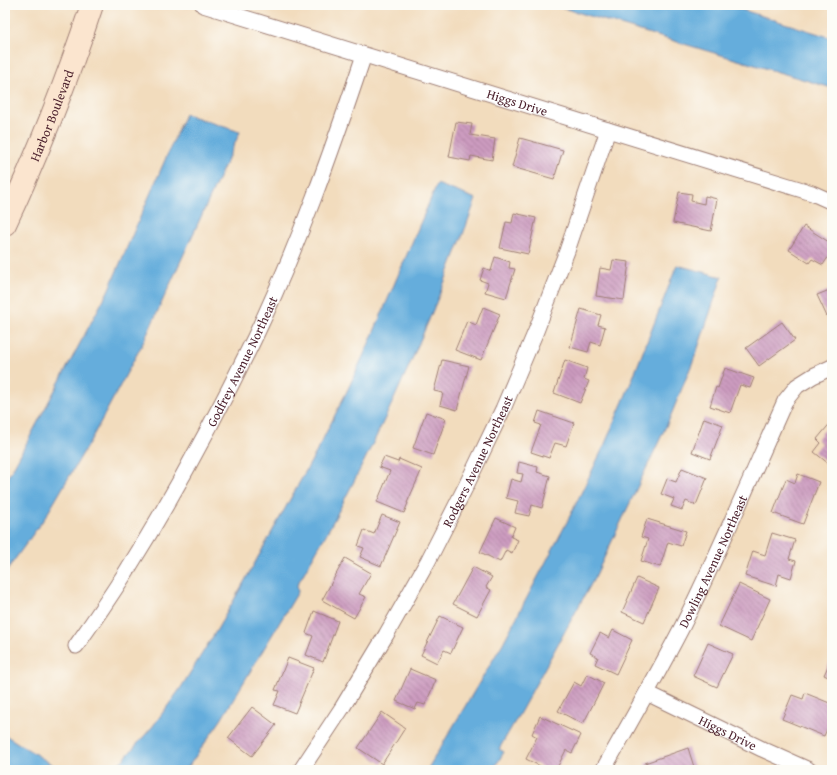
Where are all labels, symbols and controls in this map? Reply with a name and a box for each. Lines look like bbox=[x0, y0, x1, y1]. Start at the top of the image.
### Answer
street label: Harbor Boulevard bbox=[25, 67, 78, 164]
street label: Higgs Drive bbox=[485, 84, 550, 120]
street label: Godfrey Avenue Northeast bbox=[202, 293, 282, 430]
street label: Rodgers Avenue Northeast bbox=[437, 392, 517, 530]
street label: Dowling Avenue Northeast bbox=[674, 491, 752, 631]
street label: Higgs Drive bbox=[696, 710, 760, 755]

